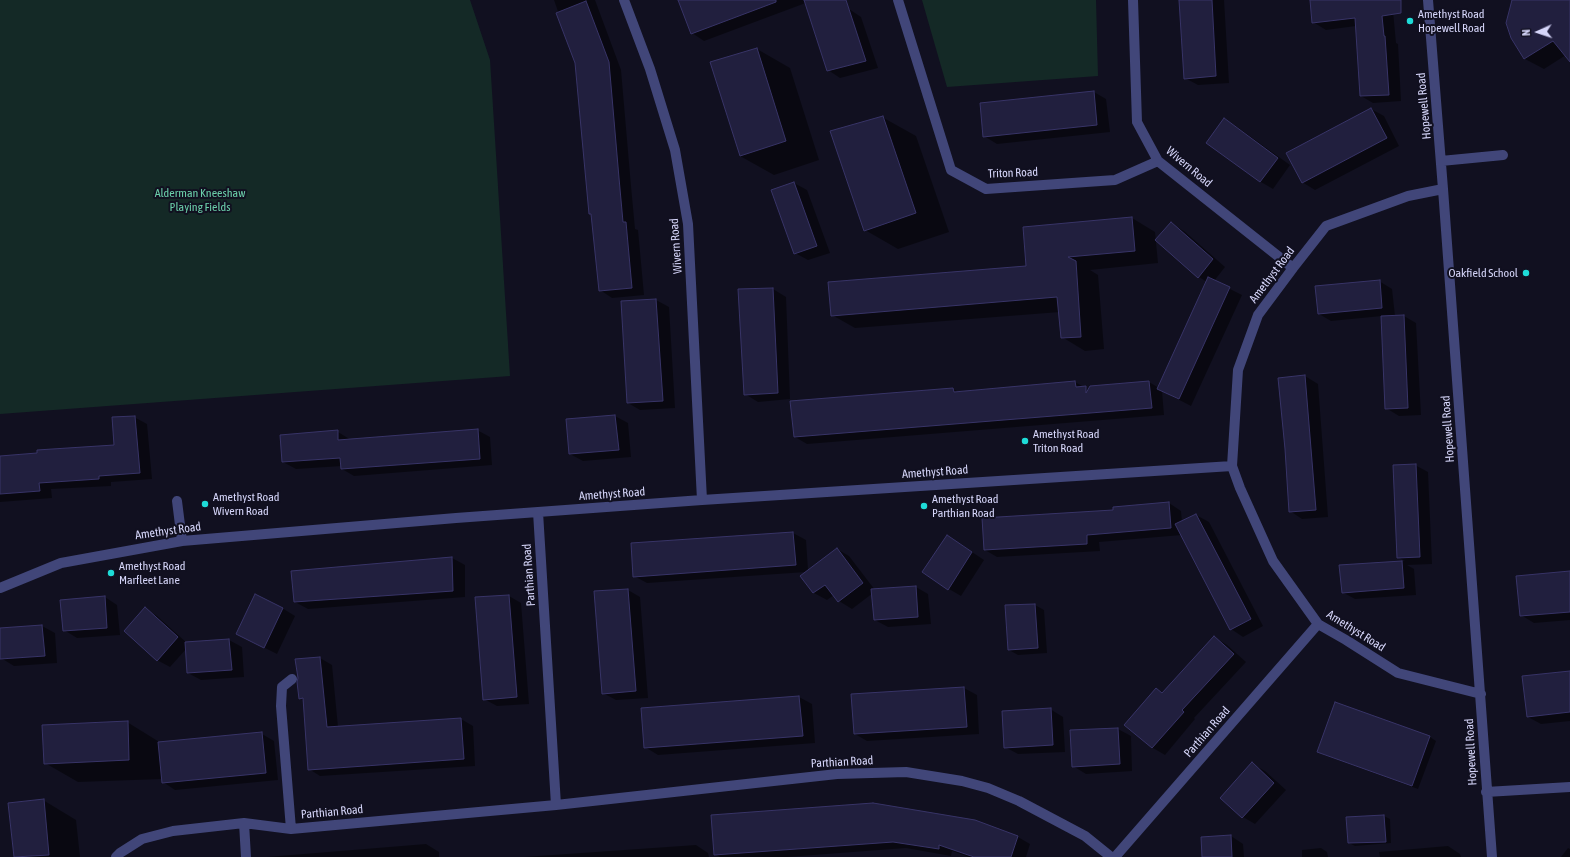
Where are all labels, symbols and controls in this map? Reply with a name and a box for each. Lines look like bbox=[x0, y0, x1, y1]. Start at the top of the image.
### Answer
place label: Amethyst Road Hopewell Road bbox=[1418, 7, 1485, 35]
north arrow bbox=[1518, 12, 1558, 52]
marker: Amethyst Road Hopewell Road bbox=[1405, 16, 1415, 26]
text: N bbox=[1520, 29, 1532, 36]
street label: Hopewell Road bbox=[1414, 72, 1434, 140]
street label: Wivern Road bbox=[1163, 144, 1215, 190]
street label: Triton Road bbox=[988, 165, 1038, 181]
park label: Alderman Kneeshaw Playing Fields bbox=[155, 186, 245, 214]
street label: Wivern Road bbox=[667, 218, 685, 274]
street label: Amethyst Road bbox=[1246, 244, 1298, 306]
place label: Oakfield School bbox=[1448, 266, 1518, 280]
marker: Oakfield School bbox=[1521, 268, 1531, 278]
street label: Hopewell Road bbox=[1438, 395, 1458, 463]
place label: Amethyst Road Triton Road bbox=[1033, 427, 1099, 455]
marker: Amethyst Road Triton Road bbox=[1020, 436, 1030, 446]
street label: Amethyst Road bbox=[901, 463, 969, 481]
street label: Amethyst Road bbox=[578, 485, 646, 503]
place label: Amethyst Road Wivern Road bbox=[213, 490, 279, 518]
place label: Amethyst Road Parthian Road bbox=[932, 492, 998, 520]
marker: Amethyst Road Wivern Road bbox=[200, 499, 210, 509]
marker: Amethyst Road Parthian Road bbox=[919, 501, 929, 511]
street label: Amethyst Road bbox=[134, 519, 202, 543]
street label: Parthian Road bbox=[520, 543, 538, 607]
place label: Amethyst Road Marfleet Lane bbox=[119, 559, 185, 587]
marker: Amethyst Road Marfleet Lane bbox=[106, 568, 116, 578]
street label: Amethyst Road bbox=[1324, 607, 1388, 655]
street label: Parthian Road bbox=[1181, 704, 1233, 760]
street label: Hopewell Road bbox=[1462, 718, 1480, 786]
street label: Parthian Road bbox=[810, 753, 874, 771]
street label: Parthian Road bbox=[300, 802, 364, 822]

